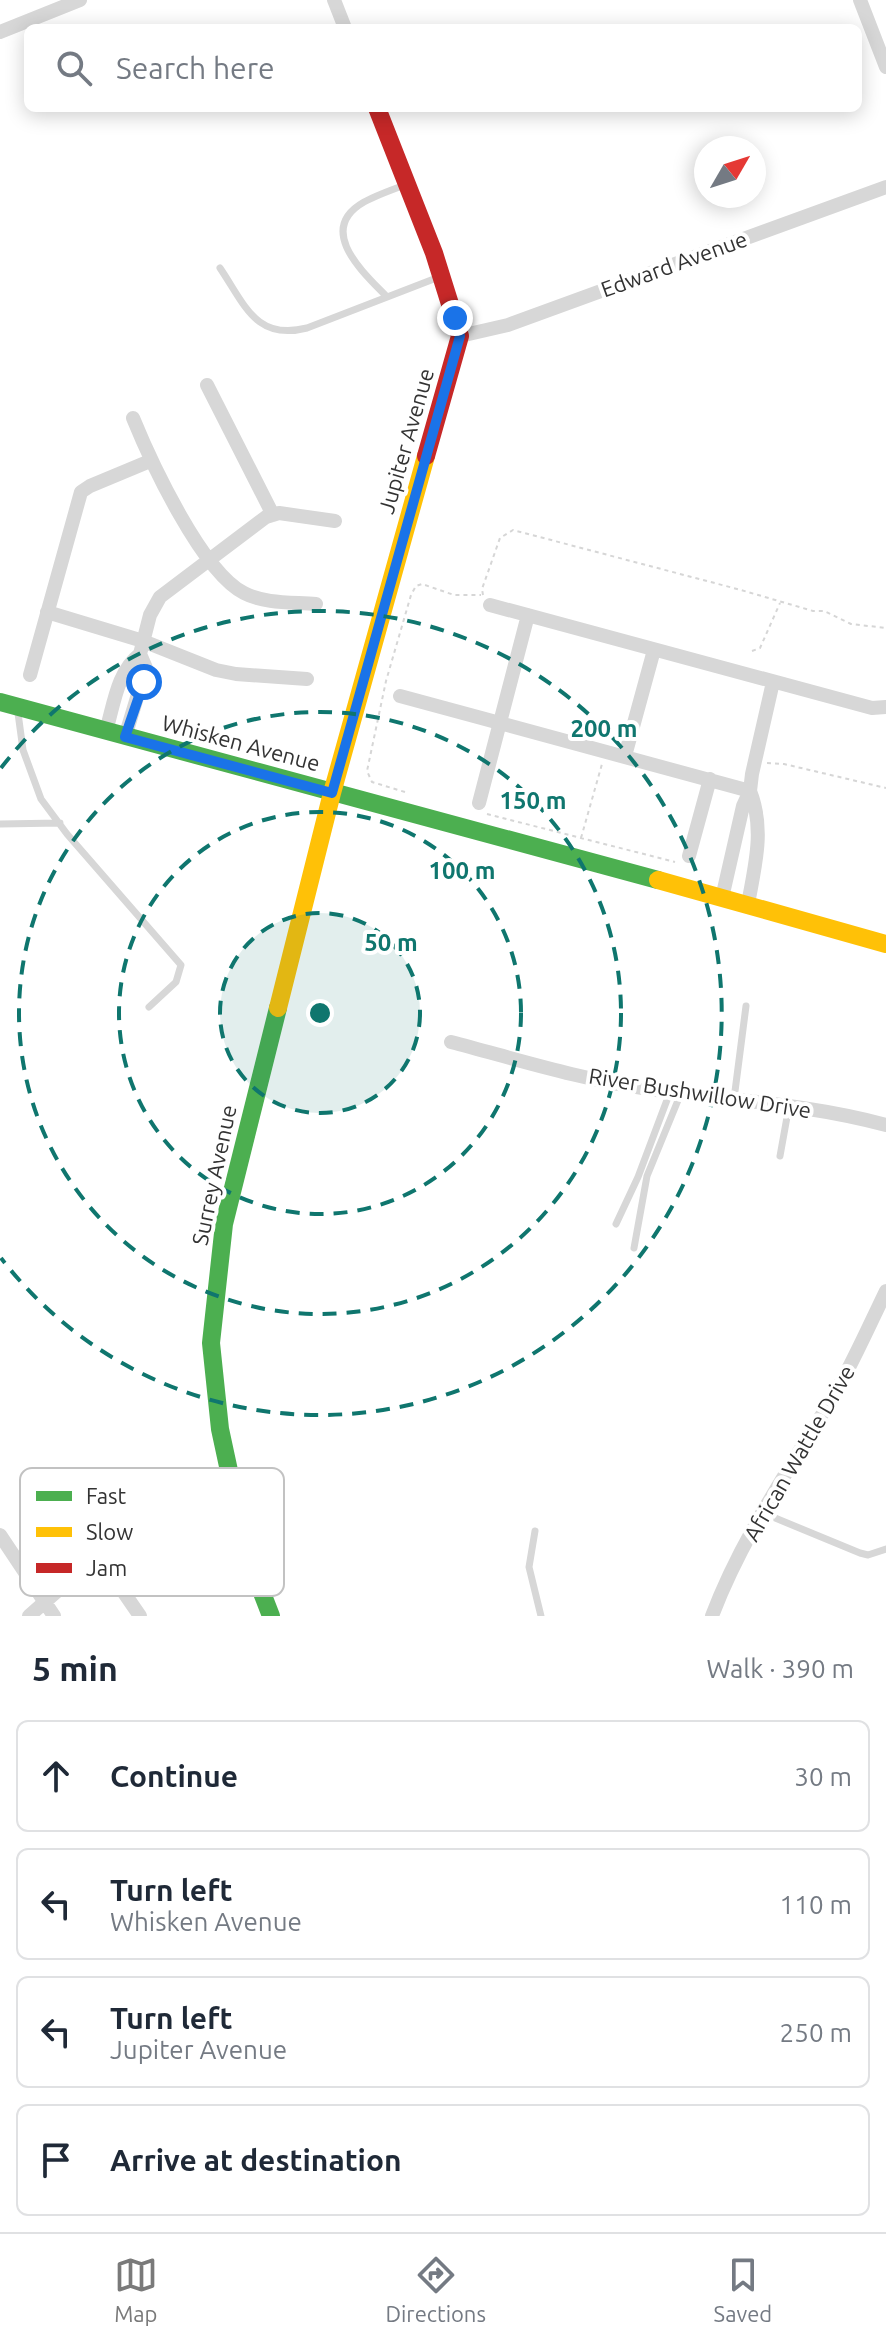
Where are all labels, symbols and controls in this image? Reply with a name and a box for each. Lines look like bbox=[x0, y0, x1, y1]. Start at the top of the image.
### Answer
search box bbox=[24, 24, 862, 112]
icon: search bbox=[52, 46, 96, 90]
text: Search here bbox=[116, 51, 275, 85]
north arrow bbox=[694, 136, 766, 208]
street label: Edward Avenue bbox=[597, 225, 750, 302]
route end bbox=[437, 300, 473, 336]
street label: Jupiter Avenue bbox=[373, 365, 438, 516]
route start bbox=[126, 664, 162, 700]
street label: Whisken Avenue bbox=[159, 709, 323, 776]
text: 200 m bbox=[571, 715, 637, 742]
text: 150 m bbox=[500, 787, 566, 814]
text: 100 m bbox=[429, 857, 495, 884]
text: 50 m bbox=[364, 929, 418, 956]
centre of rings bbox=[306, 999, 334, 1027]
street label: River Bushwillow Drive bbox=[587, 1063, 813, 1122]
street label: Surrey Avenue bbox=[186, 1103, 241, 1247]
street label: African Wattle Drive bbox=[738, 1360, 859, 1545]
legend bbox=[20, 1468, 284, 1596]
text: Fast bbox=[86, 1483, 127, 1508]
text: Slow bbox=[86, 1519, 133, 1544]
text: Jam bbox=[86, 1555, 127, 1580]
text: 5 min bbox=[32, 1649, 118, 1687]
text: Walk · 390 m bbox=[706, 1654, 854, 1683]
icon: ahead bbox=[34, 1754, 78, 1798]
text: Continue bbox=[110, 1759, 238, 1793]
text: 30 m bbox=[794, 1762, 852, 1791]
text: Turn left bbox=[110, 1873, 232, 1907]
icon: left bbox=[34, 1882, 78, 1926]
text: 110 m bbox=[780, 1890, 852, 1919]
text: Whisken Avenue bbox=[110, 1907, 302, 1936]
text: Turn left bbox=[110, 2001, 232, 2035]
icon: left bbox=[34, 2010, 78, 2054]
text: 250 m bbox=[780, 2018, 852, 2047]
text: Jupiter Avenue bbox=[110, 2035, 287, 2064]
icon: arrive bbox=[34, 2138, 78, 2182]
text: Arrive at destination bbox=[110, 2143, 402, 2177]
tab: Map bbox=[114, 2253, 158, 2326]
tab: Directions bbox=[385, 2253, 486, 2326]
tab: Saved bbox=[714, 2253, 772, 2326]

